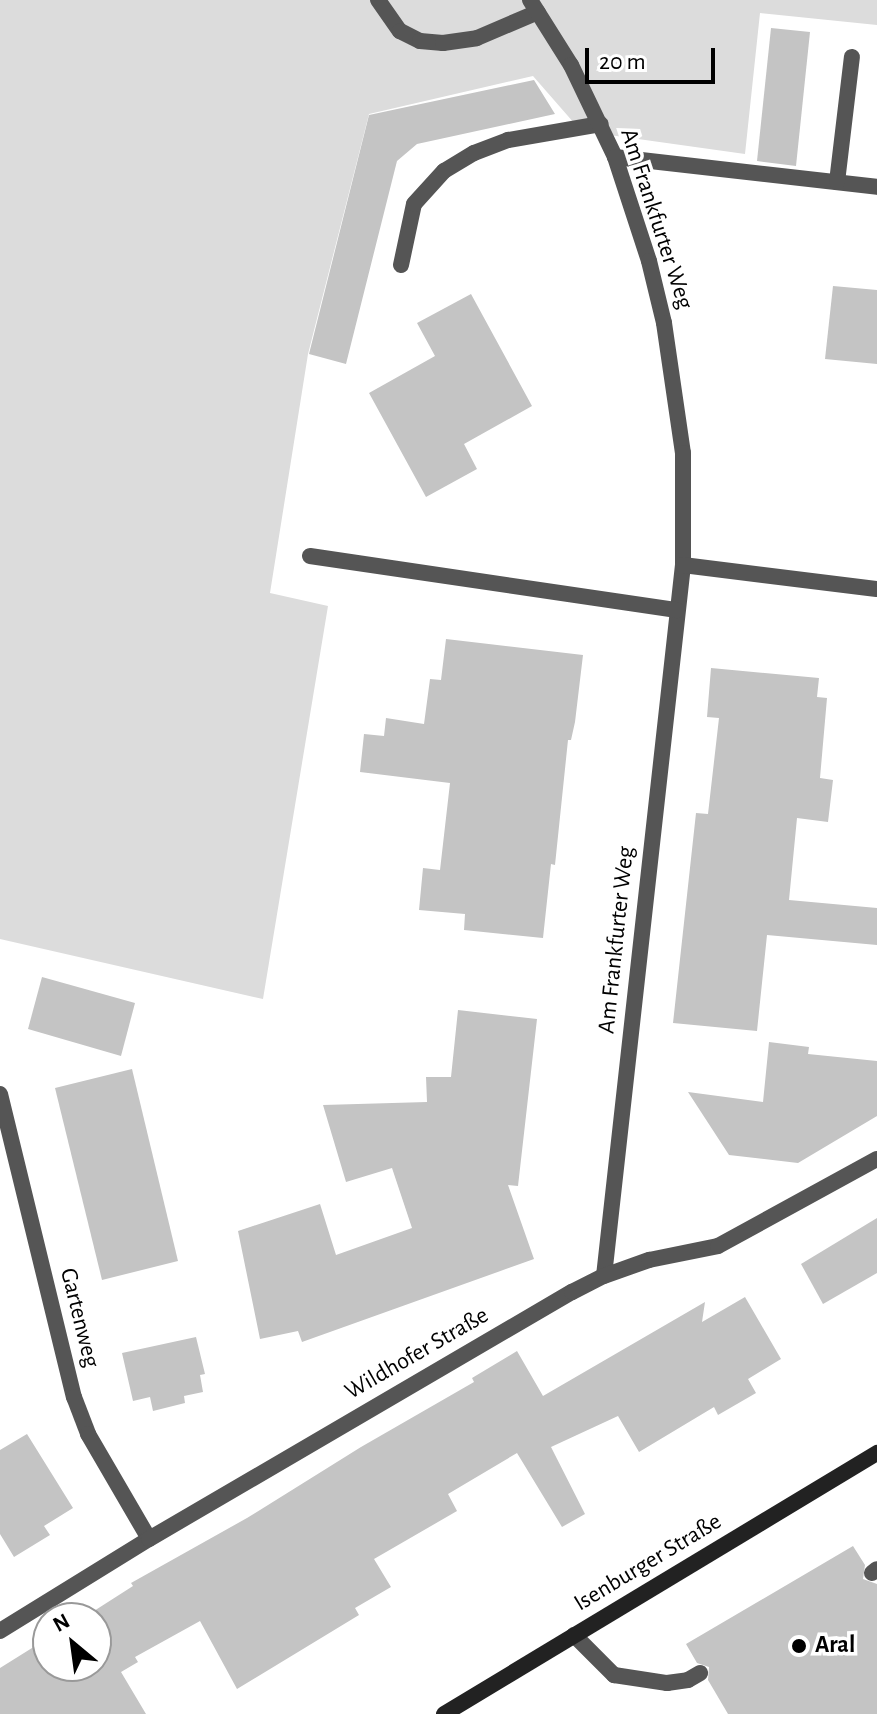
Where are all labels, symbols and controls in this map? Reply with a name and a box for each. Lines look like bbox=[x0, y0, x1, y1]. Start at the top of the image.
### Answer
scale bar bbox=[589, 32, 719, 82]
text: 20 m bbox=[599, 50, 646, 74]
street label: Am Frankfurter Weg bbox=[613, 125, 699, 313]
street label: Am Frankfurter Weg bbox=[593, 845, 641, 1035]
street label: Gartenweg bbox=[53, 1265, 105, 1371]
street label: Wildhofer Straße bbox=[340, 1301, 494, 1407]
street label: Isenburger Straße bbox=[569, 1508, 727, 1618]
north arrow bbox=[32, 1602, 112, 1682]
text: N bbox=[49, 1609, 73, 1636]
place label: Aral bbox=[815, 1632, 855, 1660]
marker: Aral bbox=[790, 1637, 808, 1655]

